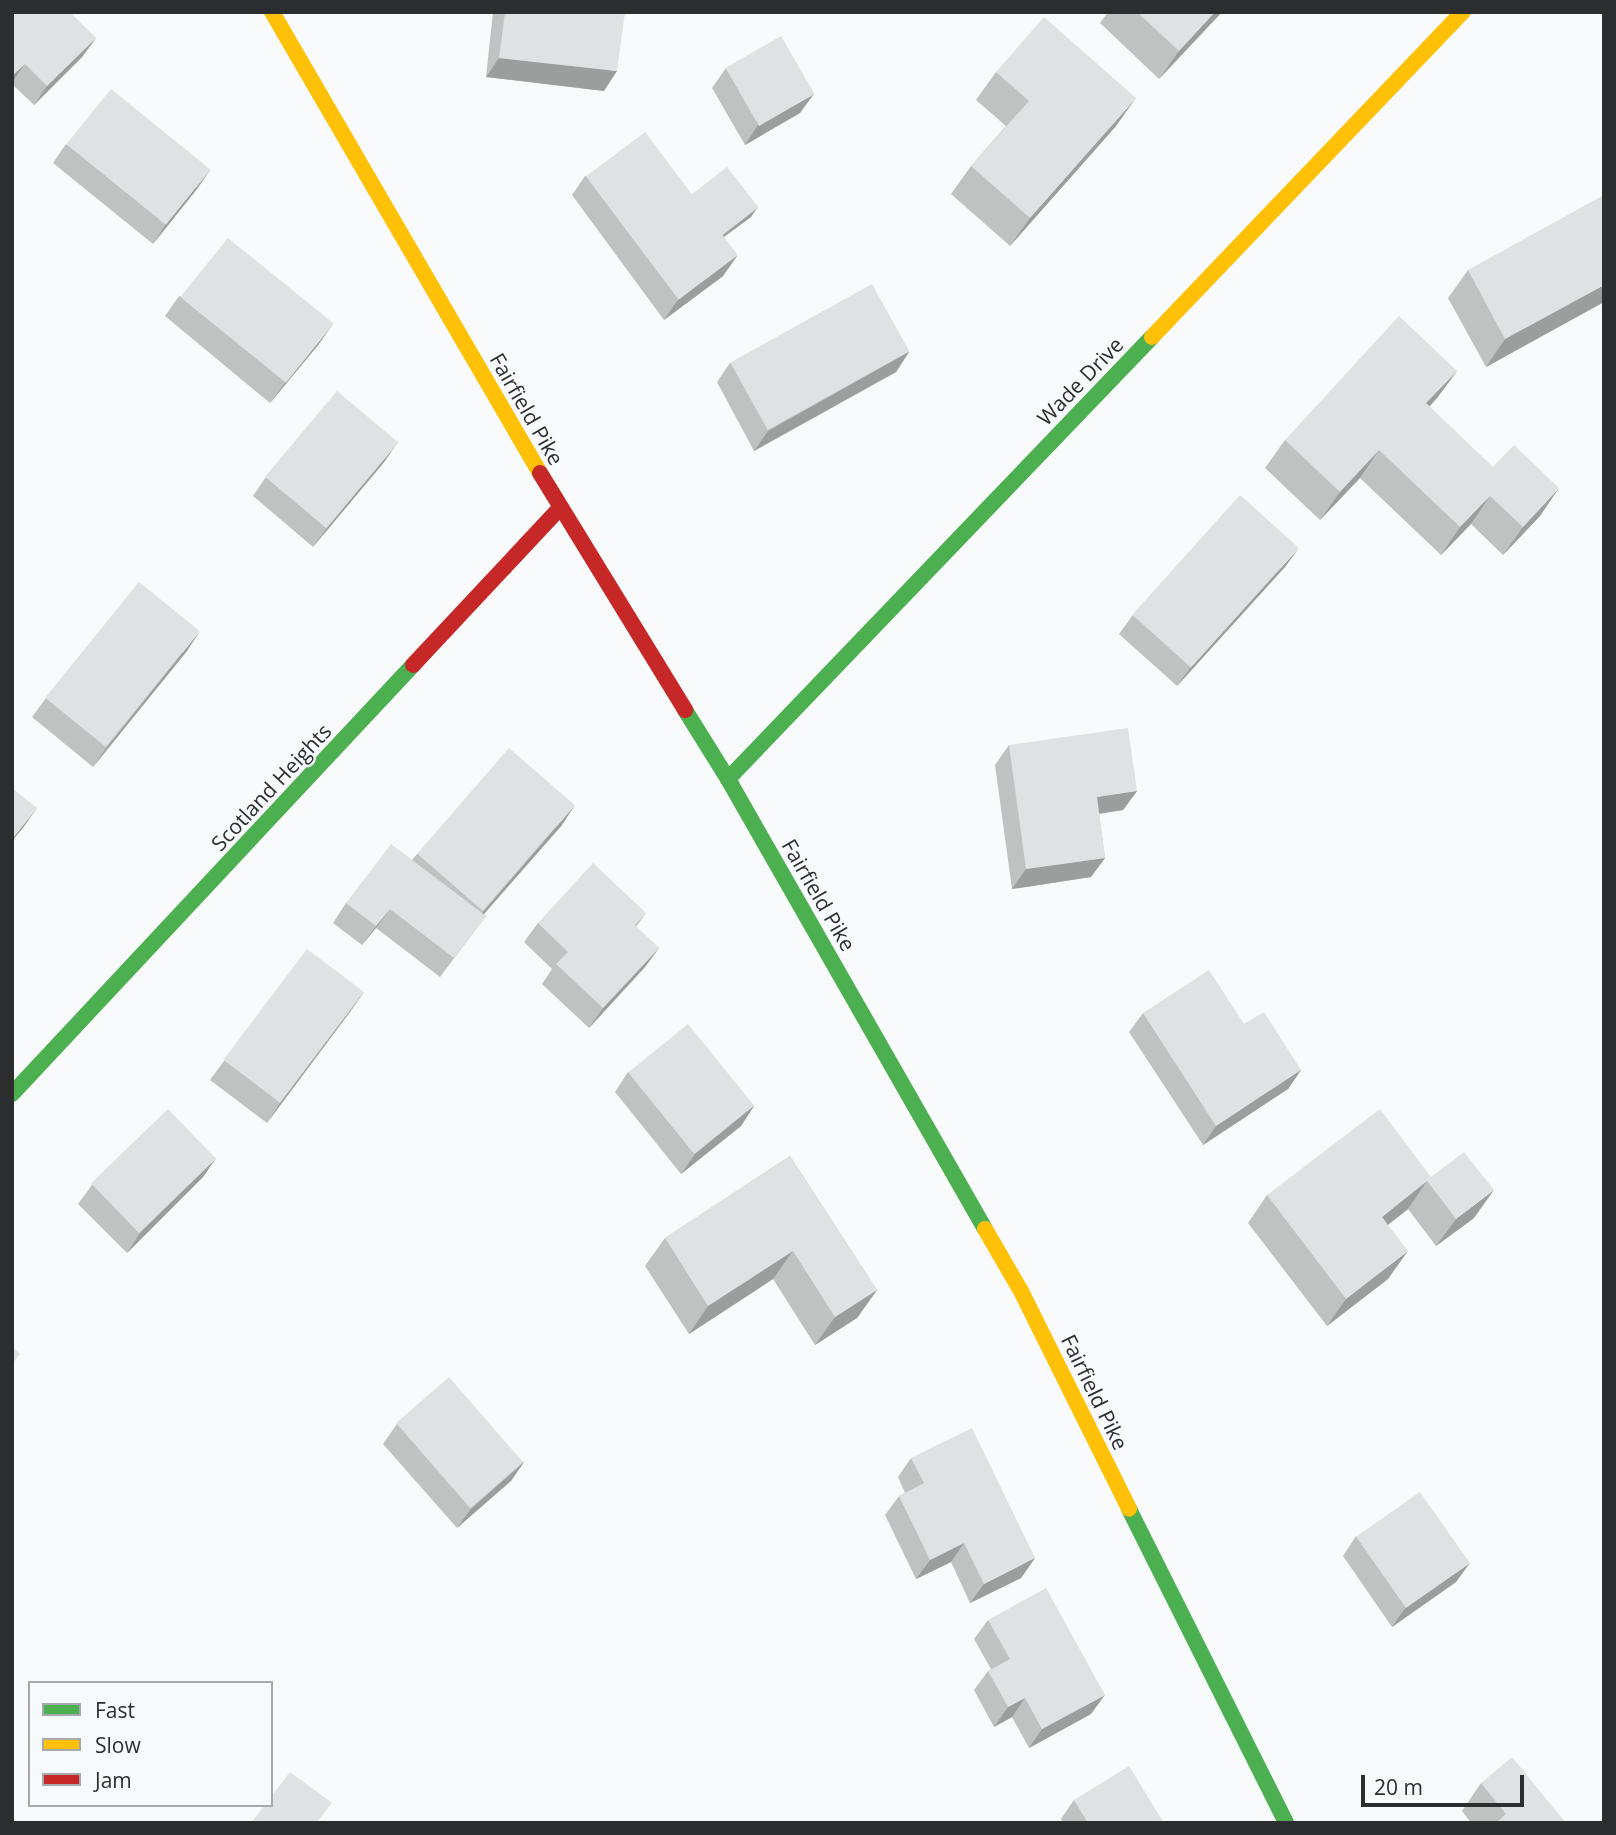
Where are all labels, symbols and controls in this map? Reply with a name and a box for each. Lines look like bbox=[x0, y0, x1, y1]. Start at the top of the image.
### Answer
street label: Wade Drive bbox=[1032, 332, 1128, 430]
street label: Fairfield Pike bbox=[485, 349, 569, 469]
street label: Scotland Heights bbox=[206, 718, 336, 856]
street label: Fairfield Pike bbox=[777, 835, 861, 955]
street label: Fairfield Pike bbox=[1056, 1330, 1134, 1454]
legend bbox=[28, 1681, 273, 1807]
text: Fast bbox=[95, 1696, 135, 1724]
text: Slow bbox=[95, 1731, 141, 1759]
scale bar bbox=[1364, 1762, 1527, 1806]
text: Jam bbox=[95, 1766, 132, 1794]
text: 20 m bbox=[1374, 1773, 1423, 1801]

